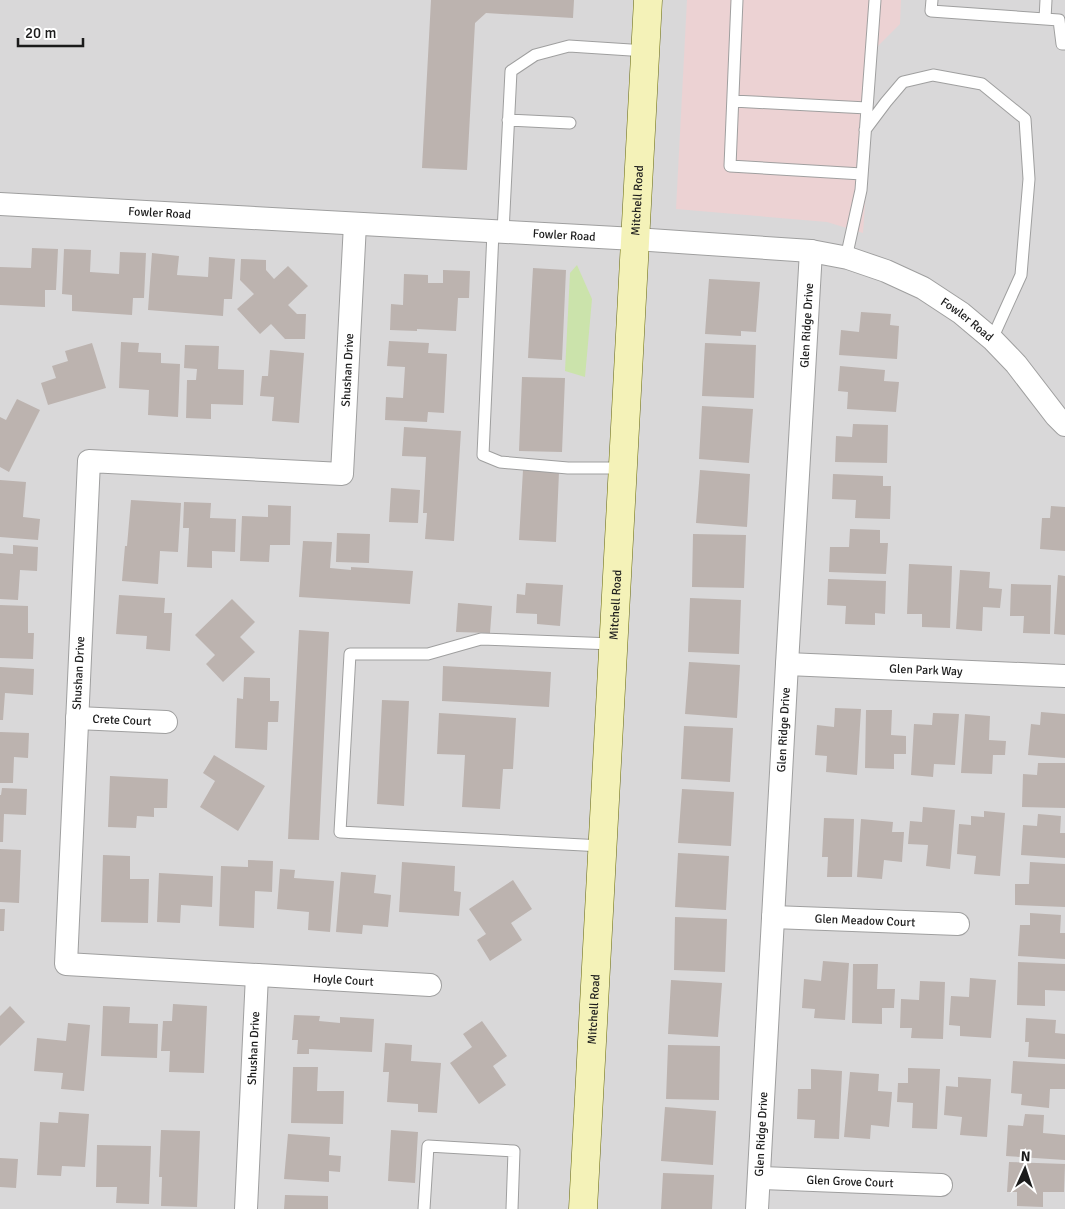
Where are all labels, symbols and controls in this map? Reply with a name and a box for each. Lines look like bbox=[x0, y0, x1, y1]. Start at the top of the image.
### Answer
scale bar bbox=[18, 15, 82, 47]
text: 20 m bbox=[25, 24, 56, 42]
street label: Mitchell Road bbox=[628, 165, 647, 236]
street label: Fowler Road bbox=[128, 204, 192, 222]
street label: Fowler Road bbox=[532, 226, 596, 244]
street label: Glen Ridge Drive bbox=[797, 283, 817, 368]
street label: Fowler Road bbox=[938, 294, 997, 344]
street label: Shushan Drive bbox=[339, 333, 357, 407]
street label: Mitchell Road bbox=[606, 569, 625, 640]
street label: Shushan Drive bbox=[70, 636, 88, 710]
street label: Glen Park Way bbox=[889, 661, 963, 679]
street label: Glen Ridge Drive bbox=[774, 687, 793, 773]
street label: Crete Court bbox=[92, 711, 152, 729]
street label: Glen Meadow Court bbox=[814, 911, 916, 930]
street label: Hoyle Court bbox=[313, 971, 374, 989]
street label: Mitchell Road bbox=[584, 974, 603, 1045]
street label: Shushan Drive bbox=[244, 1011, 263, 1085]
street label: Glen Ridge Drive bbox=[751, 1091, 771, 1177]
north arrow bbox=[1000, 1144, 1050, 1194]
text: N bbox=[1020, 1148, 1031, 1165]
street label: Glen Grove Court bbox=[806, 1172, 894, 1191]

